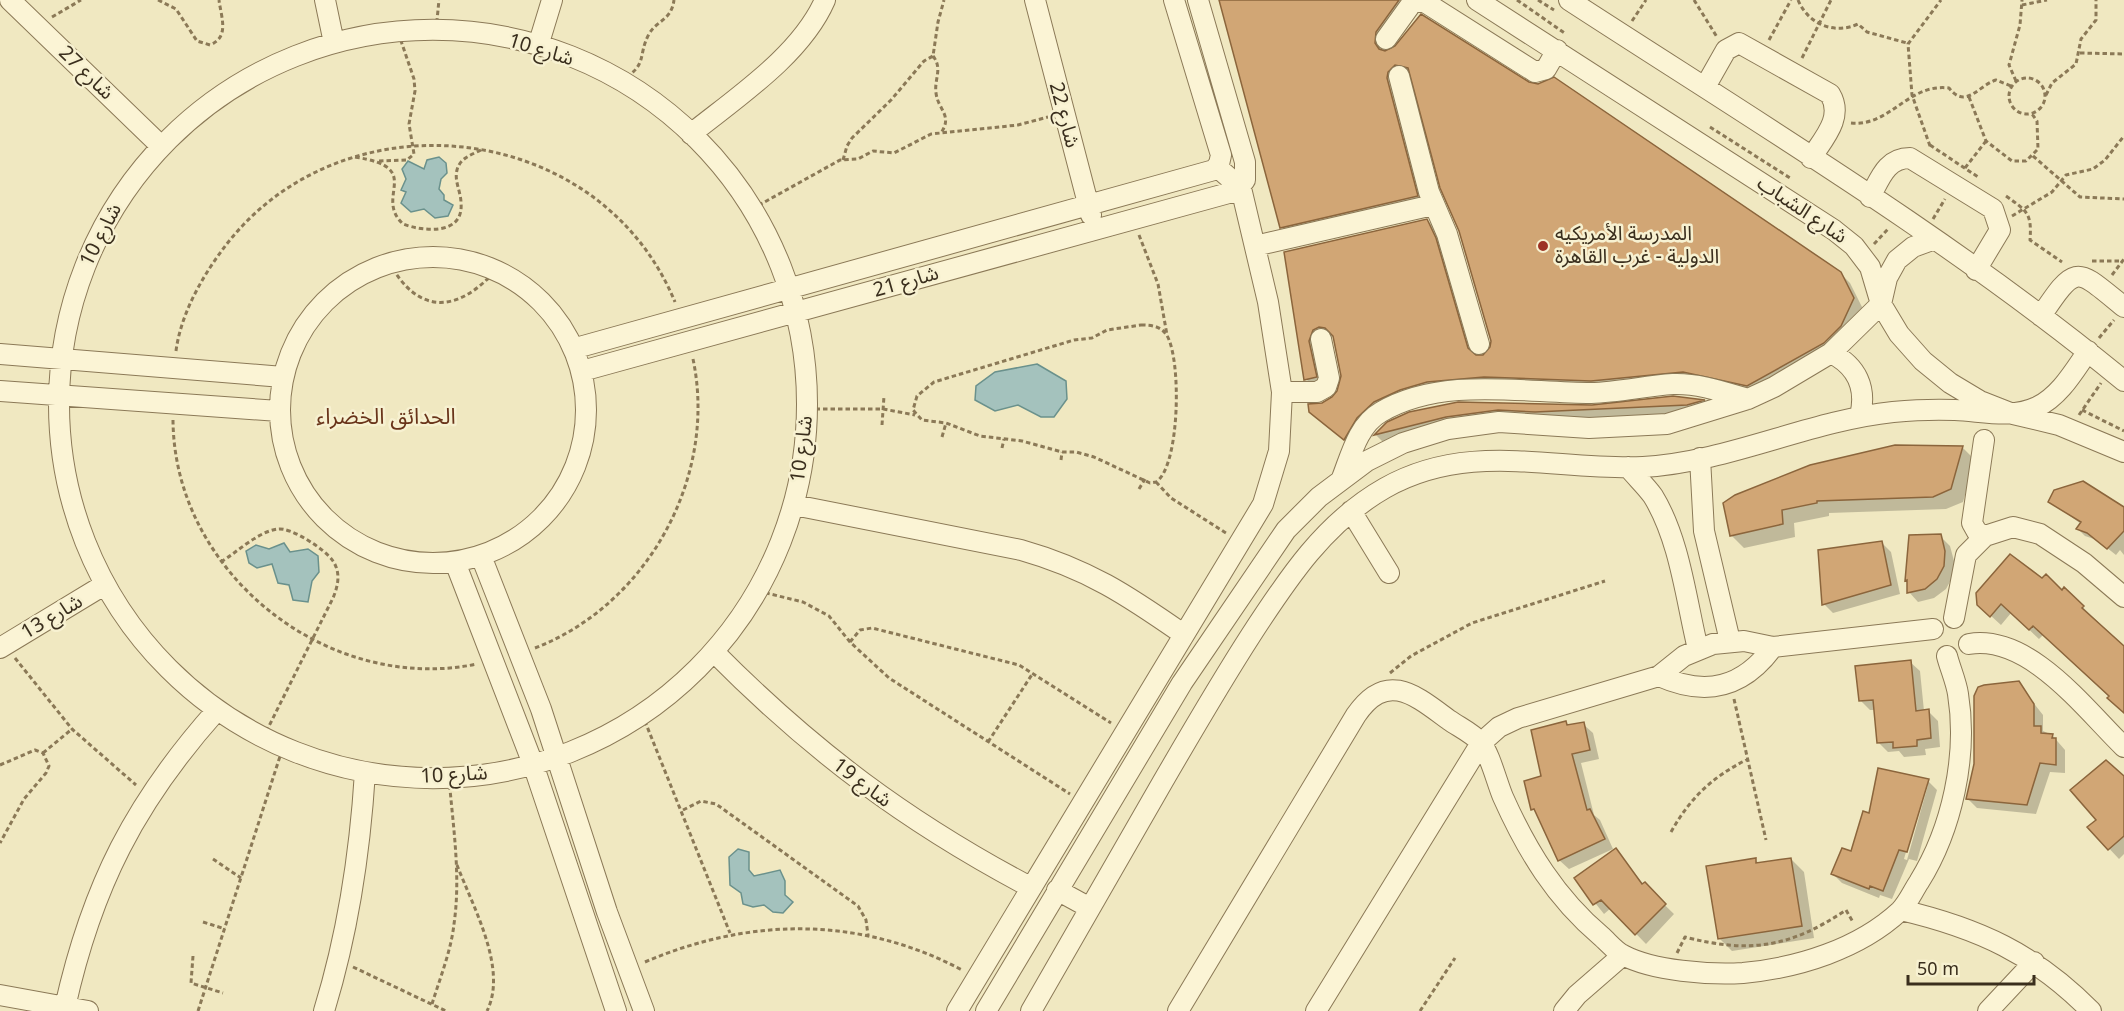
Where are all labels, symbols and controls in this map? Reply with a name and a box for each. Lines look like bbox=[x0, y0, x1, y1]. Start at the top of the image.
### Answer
street label: شارع 10 bbox=[503, 20, 579, 80]
street label: شارع 27 bbox=[47, 35, 125, 111]
street label: شارع 22 bbox=[1035, 77, 1093, 153]
street label: شارع الشباب bbox=[1747, 164, 1857, 256]
street label: شارع 10 bbox=[67, 196, 135, 274]
place label: المدرسة الأمريكيه الدولية - غرب القاهرة bbox=[1555, 213, 1719, 278]
marker: المدرسة الأمريكيه الدولية - غرب القاهرة bbox=[1536, 239, 1550, 253]
street label: شارع 21 bbox=[868, 253, 944, 311]
district label: الحدائق الخضراء bbox=[316, 394, 456, 440]
street label: شارع 10 bbox=[777, 413, 827, 485]
street label: شارع 13 bbox=[12, 582, 92, 652]
street label: شارع 19 bbox=[823, 746, 901, 820]
street label: شارع 10 bbox=[419, 752, 489, 798]
scale bar bbox=[1908, 948, 2034, 986]
text: 50 m bbox=[1917, 950, 1959, 988]

